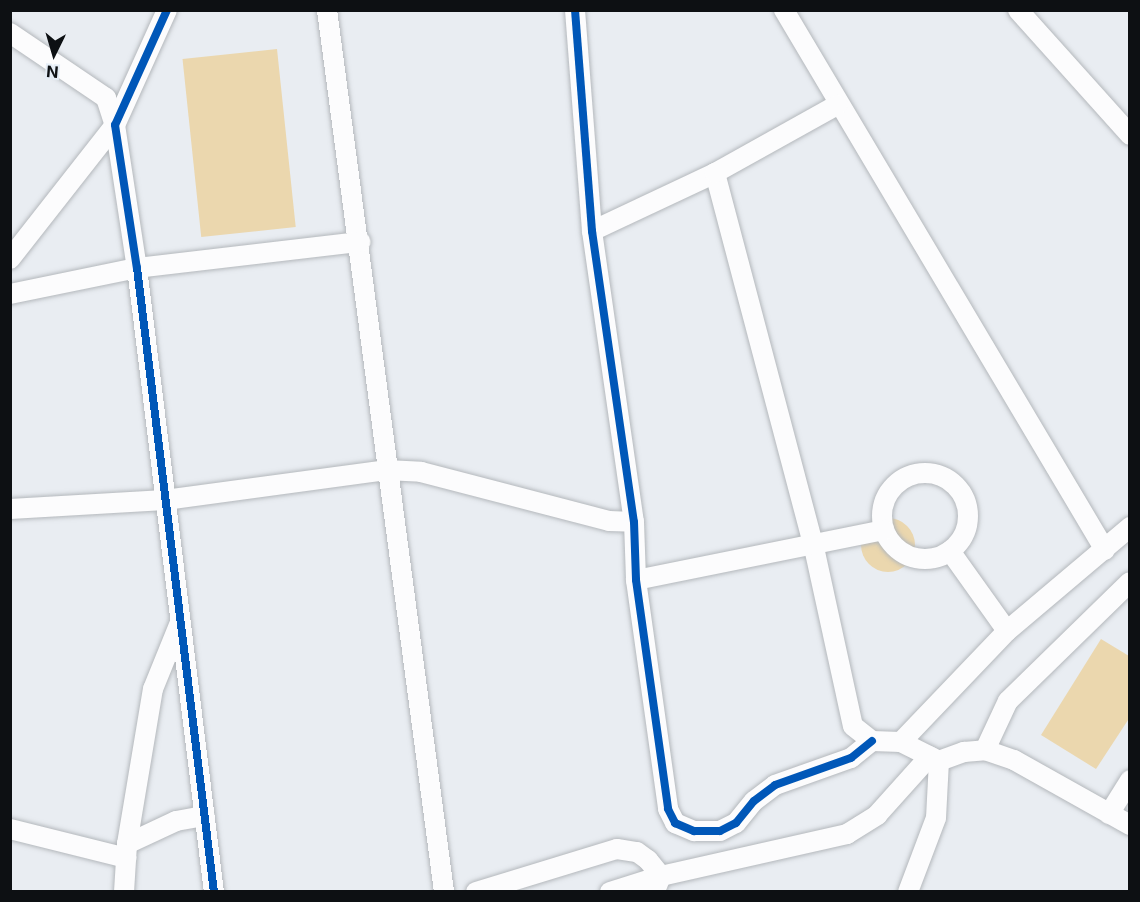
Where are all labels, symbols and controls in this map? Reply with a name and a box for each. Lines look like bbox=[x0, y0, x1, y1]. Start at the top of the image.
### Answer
north arrow bbox=[24, 24, 84, 84]
text: N bbox=[45, 61, 59, 82]

